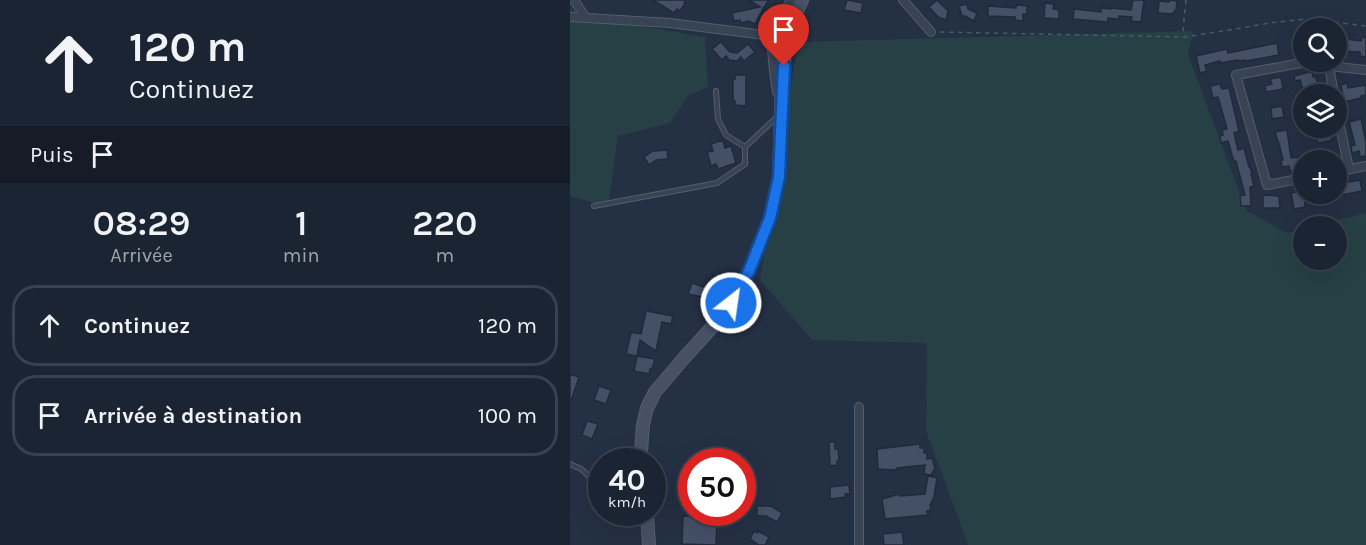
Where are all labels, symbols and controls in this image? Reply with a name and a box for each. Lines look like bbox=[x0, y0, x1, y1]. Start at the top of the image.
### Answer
pin bbox=[758, 4, 809, 66]
icon: arrive bbox=[767, 13, 800, 46]
map controls bbox=[1293, 18, 1347, 270]
button: search bbox=[1293, 18, 1347, 72]
text: 120 m bbox=[129, 22, 246, 72]
icon: ahead bbox=[30, 24, 108, 102]
text: Continuez bbox=[129, 73, 254, 105]
button: layers bbox=[1293, 84, 1347, 138]
icon: arrive bbox=[86, 138, 119, 171]
text: Puis bbox=[30, 142, 74, 168]
button: + bbox=[1293, 150, 1347, 204]
text: 08:29 bbox=[92, 202, 190, 244]
text: 1 bbox=[295, 202, 308, 244]
text: 220 bbox=[412, 202, 478, 244]
button: − bbox=[1293, 216, 1347, 270]
text: Arrivée bbox=[110, 244, 173, 267]
text: min bbox=[283, 244, 320, 267]
text: m bbox=[435, 244, 454, 267]
position arrow bbox=[699, 271, 763, 335]
icon: ahead bbox=[33, 309, 66, 342]
text: Continuez bbox=[84, 313, 190, 339]
text: 120 m bbox=[478, 313, 537, 339]
icon: arrive bbox=[33, 399, 66, 432]
text: Arrivée à destination bbox=[84, 403, 302, 429]
text: 100 m bbox=[478, 403, 537, 429]
speed limit sign: 50 bbox=[678, 448, 756, 526]
text: 40 bbox=[609, 462, 645, 498]
text: km/h bbox=[608, 493, 646, 511]

